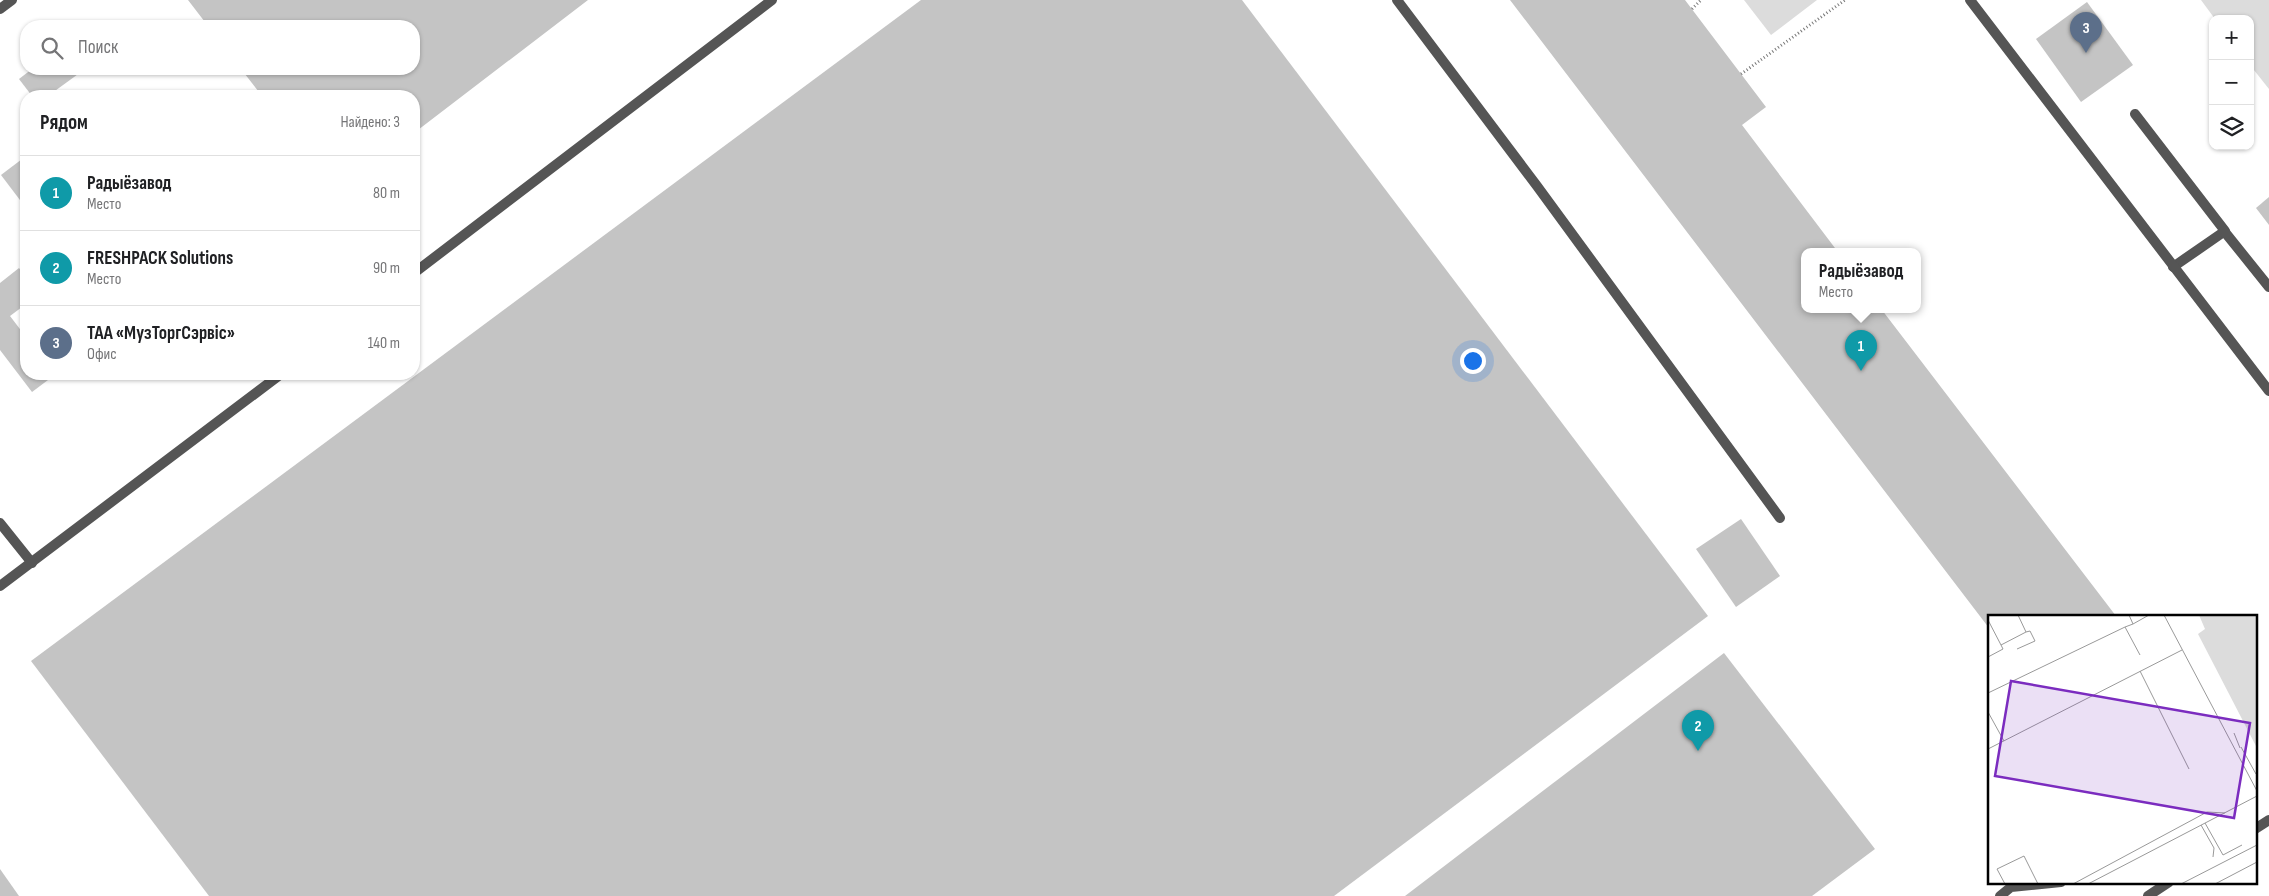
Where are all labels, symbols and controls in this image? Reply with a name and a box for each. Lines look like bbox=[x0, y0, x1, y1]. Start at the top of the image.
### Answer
pin: 3 bbox=[2070, 12, 2102, 53]
map controls bbox=[2209, 15, 2254, 150]
button: + bbox=[2209, 15, 2254, 60]
search box bbox=[20, 20, 420, 75]
icon: search bbox=[38, 34, 66, 62]
text: Поиск bbox=[78, 36, 118, 59]
button: − bbox=[2209, 60, 2254, 105]
button: layers bbox=[2209, 105, 2254, 150]
text: Рядом bbox=[40, 110, 88, 135]
text: Найдено: 3 bbox=[340, 113, 400, 132]
text: Радыёзавод bbox=[87, 172, 171, 195]
text: 1 bbox=[53, 184, 59, 203]
text: 80 m bbox=[373, 184, 400, 203]
text: Место bbox=[87, 195, 121, 214]
text: FRESHPACK Solutions bbox=[87, 247, 233, 270]
popup bbox=[1801, 248, 1921, 313]
text: 2 bbox=[52, 259, 60, 278]
text: 90 m bbox=[373, 259, 400, 278]
text: Радыёзавод bbox=[1819, 260, 1903, 283]
text: Место bbox=[87, 270, 121, 289]
text: Место bbox=[1819, 283, 1853, 302]
text: ТАА «МузТоргСэрвіс» bbox=[87, 322, 235, 345]
pin: 1 bbox=[1845, 330, 1877, 371]
text: 3 bbox=[52, 334, 60, 353]
text: 140 m bbox=[368, 334, 400, 353]
text: Офис bbox=[87, 345, 117, 364]
your location bbox=[1460, 348, 1486, 374]
inset map bbox=[1988, 615, 2256, 884]
pin: 2 bbox=[1682, 710, 1714, 751]

